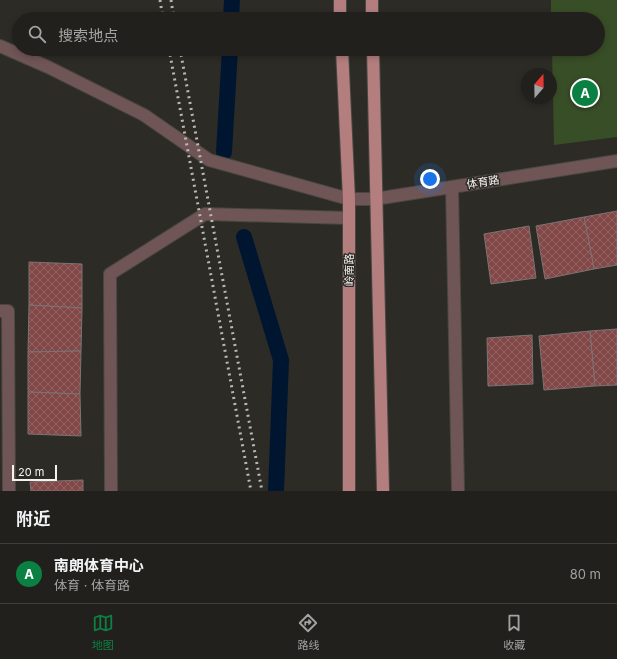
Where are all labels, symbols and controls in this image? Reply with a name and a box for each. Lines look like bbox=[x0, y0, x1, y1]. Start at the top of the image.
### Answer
search box bbox=[12, 12, 605, 56]
icon: search bbox=[26, 23, 48, 45]
text: 搜索地点 bbox=[58, 26, 118, 45]
north arrow bbox=[521, 68, 557, 104]
pin: A bbox=[572, 78, 598, 108]
your location bbox=[420, 169, 440, 189]
street label: 体育路 bbox=[466, 173, 500, 191]
street label: 岭南路 bbox=[342, 254, 356, 287]
scale bar bbox=[12, 463, 57, 482]
text: 20 m bbox=[18, 465, 44, 479]
text: 附近 bbox=[16, 509, 50, 529]
text: 南朗体育中心 bbox=[54, 556, 144, 575]
text: A bbox=[24, 566, 34, 582]
text: 80 m bbox=[570, 566, 601, 582]
text: 体育 · 体育路 bbox=[54, 577, 130, 593]
tab: 地图 bbox=[92, 612, 114, 652]
tab: 路线 bbox=[297, 612, 319, 652]
tab: 收藏 bbox=[503, 612, 525, 652]

